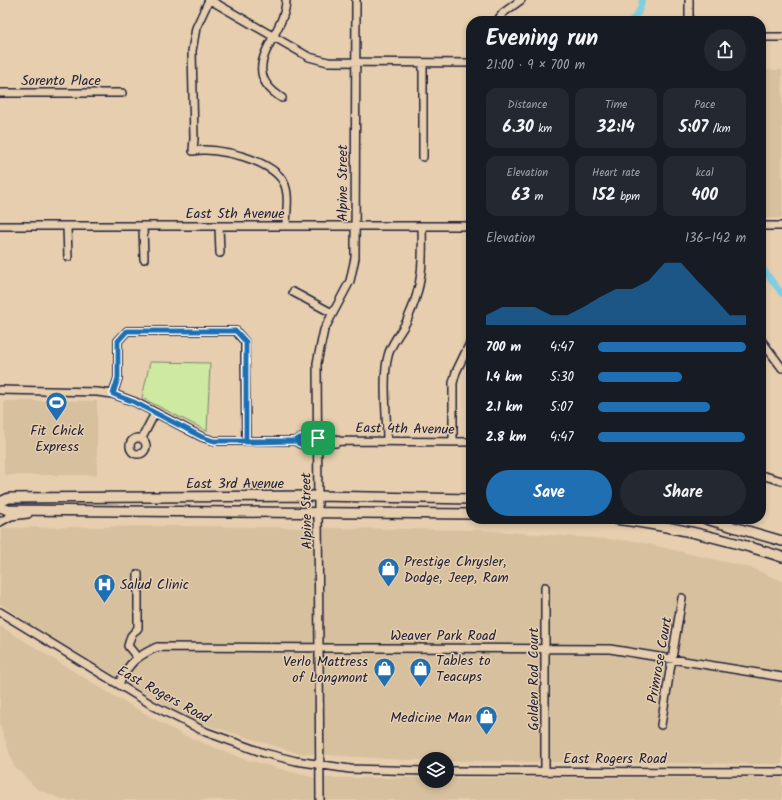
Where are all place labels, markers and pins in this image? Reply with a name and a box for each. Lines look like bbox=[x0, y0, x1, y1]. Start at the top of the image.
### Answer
sports icon: Fit Chick Express bbox=[44, 389, 70, 422]
place label: Fit Chick Express bbox=[30, 420, 84, 458]
pin bbox=[301, 421, 335, 455]
place label: Prestige Chrysler, Dodge, Jeep, Ram bbox=[404, 551, 509, 589]
shop icon: Prestige Chrysler, Dodge, Jeep, Ram bbox=[375, 556, 401, 589]
hospital icon: Salud Clinic bbox=[92, 571, 118, 604]
place label: Salud Clinic bbox=[120, 574, 189, 596]
place label: Tables to Teacups bbox=[436, 650, 490, 688]
place label: Verlo Mattress of Longmont bbox=[283, 651, 369, 689]
shop icon: Tables to Teacups bbox=[407, 655, 433, 688]
shop icon: Verlo Mattress of Longmont bbox=[371, 656, 397, 689]
shop icon: Medicine Man bbox=[474, 704, 500, 737]
place label: Medicine Man bbox=[390, 707, 472, 729]

